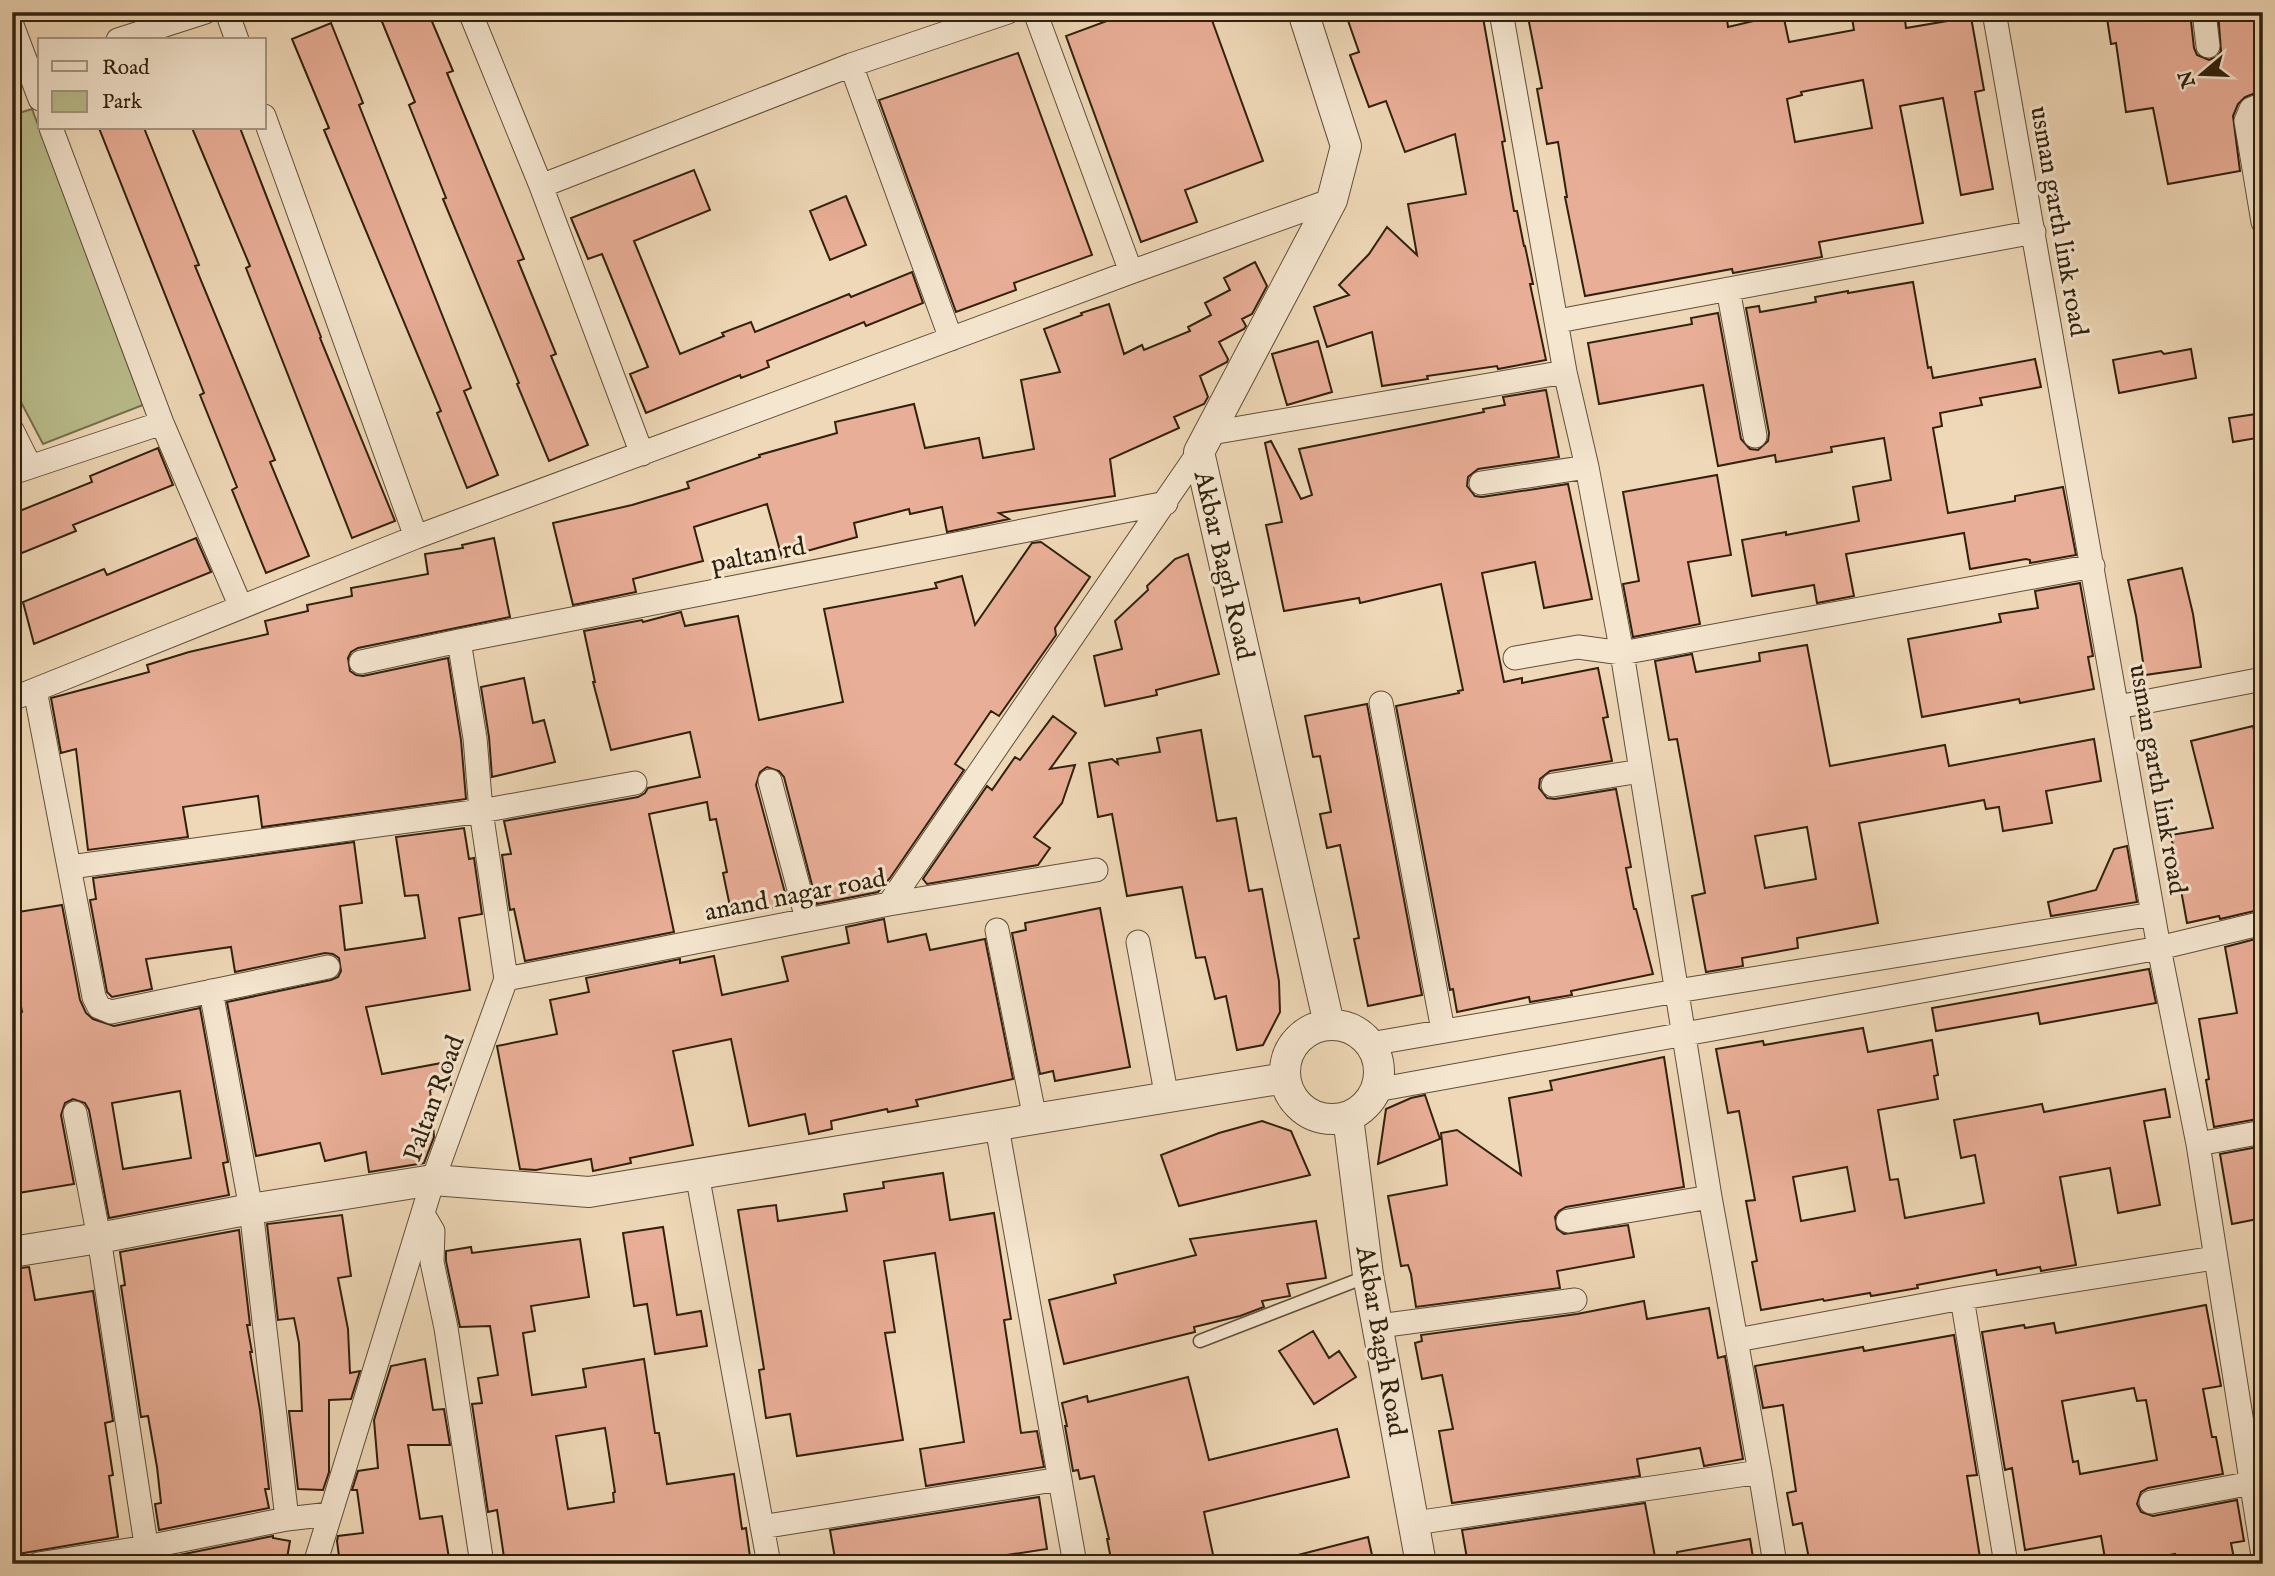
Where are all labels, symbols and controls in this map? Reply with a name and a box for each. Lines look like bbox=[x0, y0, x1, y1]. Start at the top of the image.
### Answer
legend bbox=[38, 38, 266, 130]
north arrow bbox=[2166, 38, 2236, 108]
text: Road bbox=[102, 55, 150, 82]
text: N bbox=[2174, 67, 2202, 92]
text: Park bbox=[102, 89, 143, 116]
street label: usman garth link road bbox=[2022, 104, 2095, 339]
street label: Akbar Bagh Road bbox=[1186, 467, 1261, 663]
street label: paltan rd bbox=[708, 530, 808, 581]
street label: usman garth link road bbox=[2121, 662, 2194, 897]
street label: anand nagar road bbox=[702, 862, 889, 929]
street label: Paltan Road bbox=[396, 1031, 472, 1166]
street label: Akbar Bagh Road bbox=[1347, 1243, 1414, 1439]

